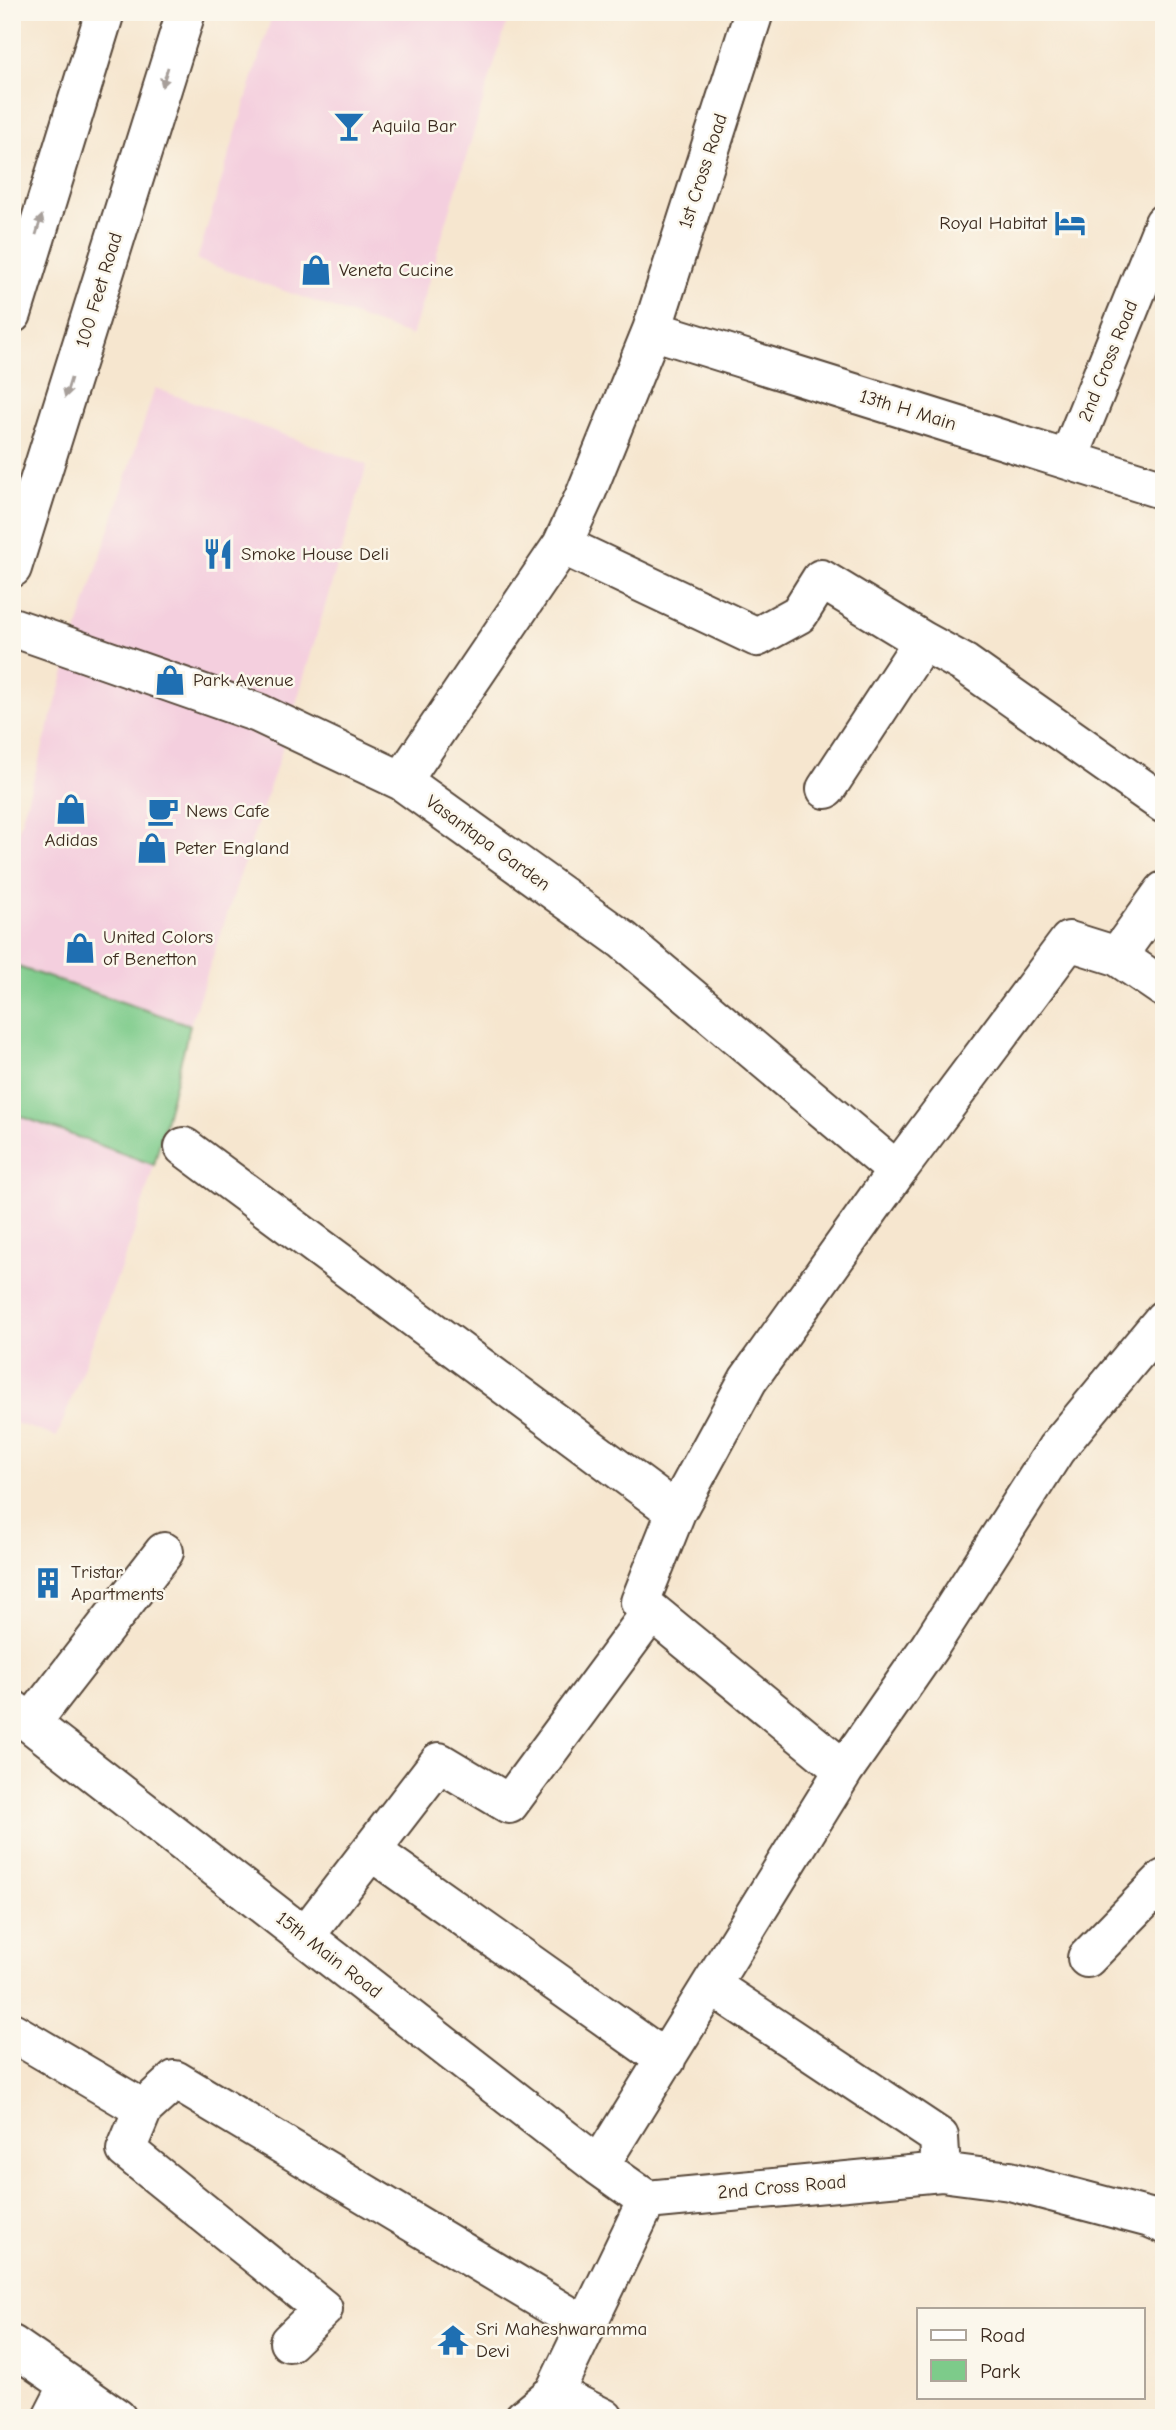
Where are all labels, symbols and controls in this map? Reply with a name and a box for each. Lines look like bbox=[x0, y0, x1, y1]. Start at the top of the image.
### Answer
one-way arrow bbox=[160, 67, 170, 88]
bar icon: Aquila Bar bbox=[332, 109, 366, 143]
street label: 1st Cross Road bbox=[674, 111, 732, 231]
place label: Aquila Bar bbox=[372, 115, 457, 137]
hotel icon: Royal Habitat bbox=[1053, 206, 1087, 240]
place label: Royal Habitat bbox=[939, 212, 1048, 234]
one-way arrow bbox=[35, 214, 45, 235]
street label: 100 Feet Road bbox=[71, 230, 127, 350]
shop icon: Veneta Cucine bbox=[299, 253, 333, 287]
place label: Veneta Cucine bbox=[339, 259, 454, 281]
street label: 2nd Cross Road bbox=[1074, 297, 1142, 425]
one-way arrow bbox=[63, 378, 73, 399]
street label: 13th H Main bbox=[857, 385, 959, 435]
restaurant icon: Smoke House Deli bbox=[201, 537, 235, 571]
place label: Smoke House Deli bbox=[241, 543, 389, 565]
shop icon: Park Avenue bbox=[153, 663, 187, 697]
place label: Park Avenue bbox=[193, 669, 294, 691]
street label: Vasantapa Garden bbox=[421, 790, 555, 896]
shop icon: Adidas bbox=[54, 792, 88, 826]
cafe icon: News Cafe bbox=[146, 794, 180, 828]
place label: News Cafe bbox=[186, 800, 270, 822]
place label: Adidas bbox=[44, 829, 98, 851]
shop icon: Peter England bbox=[135, 831, 169, 865]
place label: Peter England bbox=[175, 837, 289, 859]
place label: United Colors of Benetton bbox=[103, 926, 213, 970]
shop icon: United Colors of Benetton bbox=[63, 931, 97, 965]
place label: Tristar Apartments bbox=[71, 1561, 164, 1605]
building icon: Tristar Apartments bbox=[31, 1566, 65, 1600]
street label: 15th Main Road bbox=[272, 1907, 386, 2003]
street label: 2nd Cross Road bbox=[717, 2170, 847, 2204]
legend bbox=[917, 2308, 1144, 2398]
place label: Sri Maheshwaramma Devi bbox=[476, 2318, 647, 2362]
temple icon: Sri Maheshwaramma Devi bbox=[436, 2323, 470, 2357]
text: Road bbox=[980, 2323, 1025, 2347]
text: Park bbox=[980, 2359, 1020, 2383]

